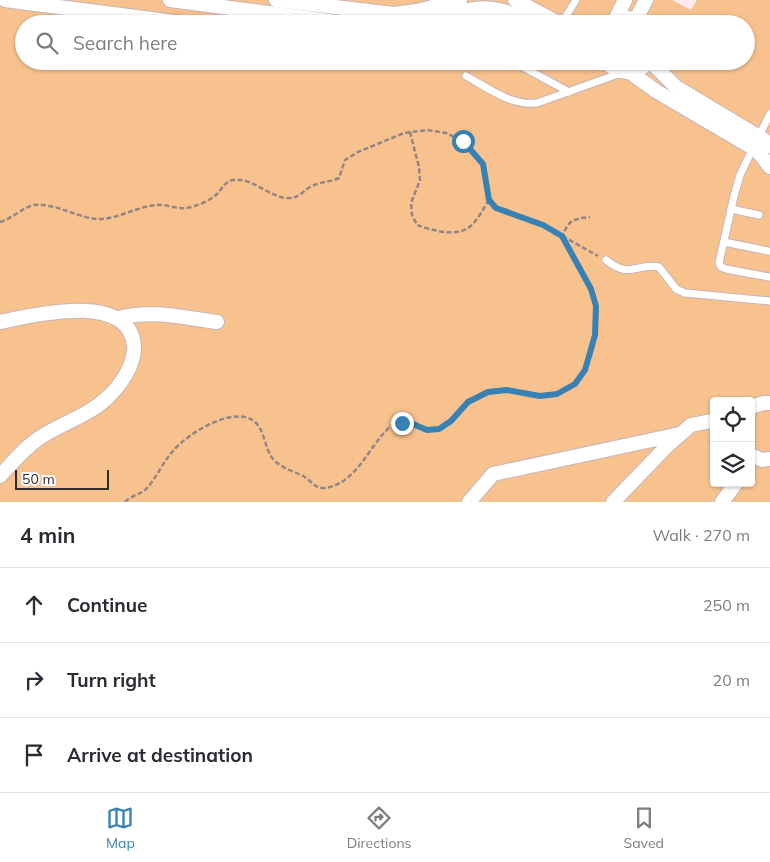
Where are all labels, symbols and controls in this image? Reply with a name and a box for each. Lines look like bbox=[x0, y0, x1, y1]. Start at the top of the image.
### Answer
search box bbox=[15, 15, 755, 70]
icon: search bbox=[33, 29, 61, 57]
text: Search here bbox=[73, 31, 177, 55]
route start bbox=[452, 130, 475, 153]
map controls bbox=[710, 397, 755, 487]
button: locate bbox=[710, 397, 755, 442]
route end bbox=[391, 412, 414, 435]
button: layers bbox=[710, 442, 755, 487]
scale bar bbox=[15, 467, 109, 490]
text: 50 m bbox=[22, 470, 55, 488]
text: 4 min bbox=[20, 522, 75, 548]
text: Walk · 270 m bbox=[652, 525, 750, 545]
icon: ahead bbox=[20, 591, 48, 619]
text: Continue bbox=[67, 593, 147, 617]
text: 250 m bbox=[703, 595, 750, 615]
icon: right bbox=[20, 666, 48, 694]
text: Turn right bbox=[67, 668, 156, 692]
text: 20 m bbox=[713, 670, 750, 690]
icon: arrive bbox=[20, 741, 48, 769]
text: Arrive at destination bbox=[67, 743, 253, 767]
tab: Map bbox=[106, 804, 135, 852]
tab: Directions bbox=[347, 804, 412, 852]
tab: Saved bbox=[624, 804, 664, 852]

